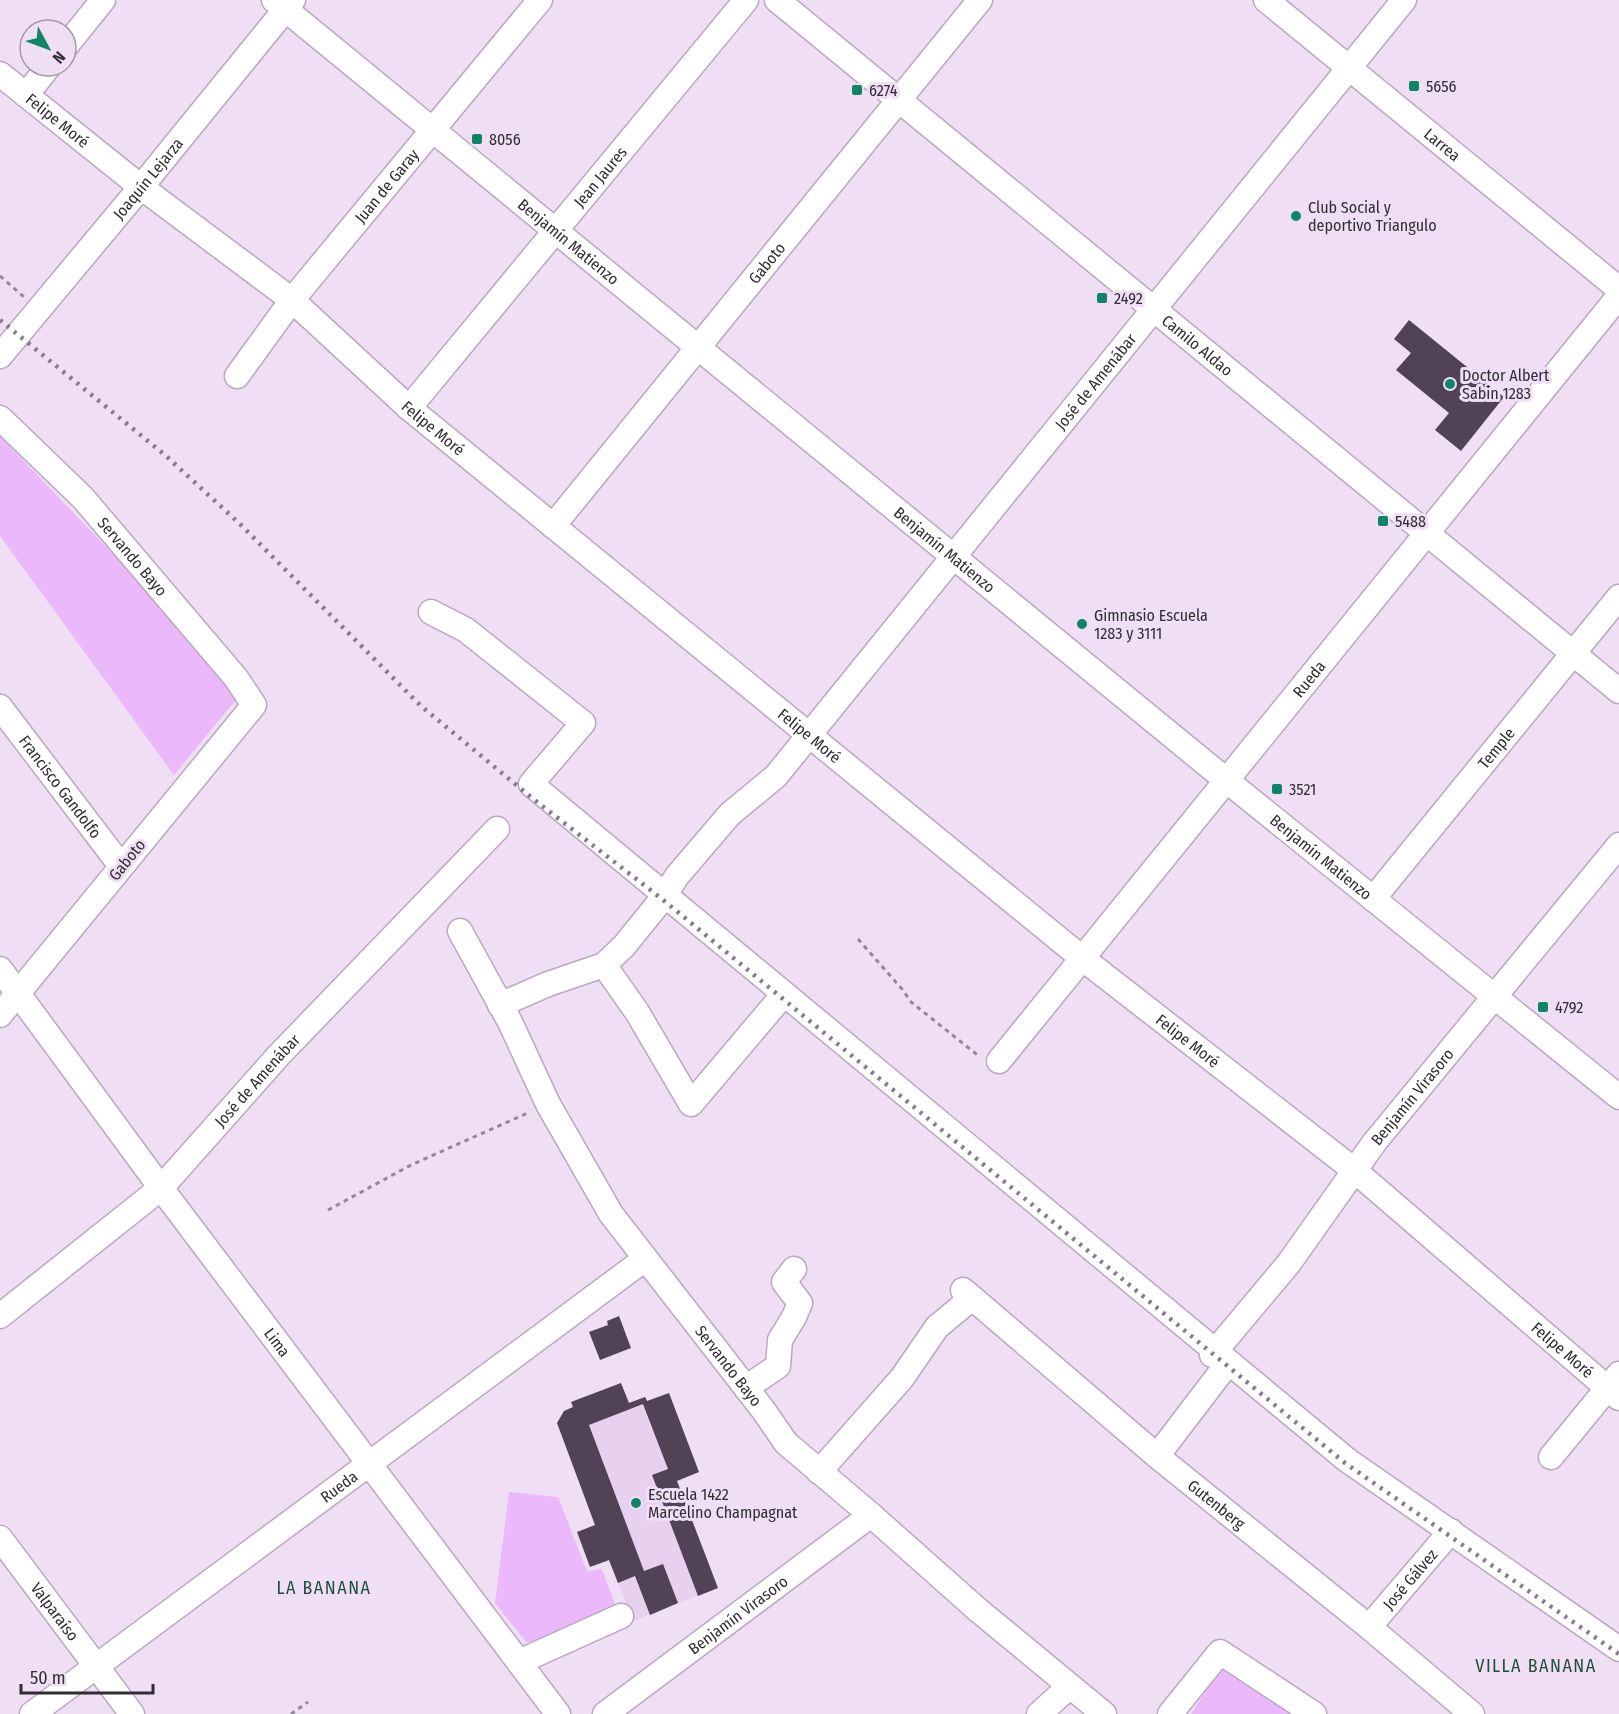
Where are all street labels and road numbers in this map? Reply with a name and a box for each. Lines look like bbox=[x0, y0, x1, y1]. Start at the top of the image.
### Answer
street label: Felipe Moré bbox=[22, 89, 93, 151]
street label: Larrea bbox=[1420, 124, 1464, 165]
street label: Joaquín Lejarza bbox=[109, 134, 187, 223]
street label: Jean Jaures bbox=[570, 143, 631, 211]
street label: Juan de Garay bbox=[350, 144, 423, 226]
street label: Benjamín Matienzo bbox=[514, 194, 623, 288]
street label: Gaboto bbox=[744, 238, 789, 287]
street label: Camilo Aldao bbox=[1158, 311, 1237, 380]
street label: José de Amenábar bbox=[1051, 329, 1140, 433]
street label: Felipe Moré bbox=[398, 397, 469, 459]
street label: Benjamín Matienzo bbox=[890, 502, 999, 596]
street label: Servando Bayo bbox=[94, 513, 171, 600]
street label: Rueda bbox=[1288, 657, 1329, 701]
street label: Felipe Moré bbox=[774, 704, 845, 767]
street label: Temple bbox=[1474, 723, 1519, 772]
street label: Francisco Gandolfo bbox=[15, 731, 106, 842]
street label: Benjamín Matienzo bbox=[1267, 810, 1376, 903]
street label: Gaboto bbox=[105, 836, 149, 884]
street label: Felipe Moré bbox=[1152, 1010, 1224, 1071]
street label: José de Amenábar bbox=[210, 1030, 304, 1131]
street label: Benjamín Virasoro bbox=[1367, 1045, 1457, 1149]
street label: Felipe Moré bbox=[1528, 1318, 1598, 1382]
street label: Servando Bayo bbox=[691, 1321, 766, 1410]
street label: Lima bbox=[260, 1324, 294, 1361]
street label: Rueda bbox=[316, 1466, 361, 1506]
street label: Gutenberg bbox=[1184, 1475, 1250, 1533]
street label: José Gálvez bbox=[1379, 1545, 1441, 1613]
street label: Benjamín Virasoro bbox=[684, 1571, 791, 1658]
street label: Valparaíso bbox=[27, 1579, 83, 1644]

